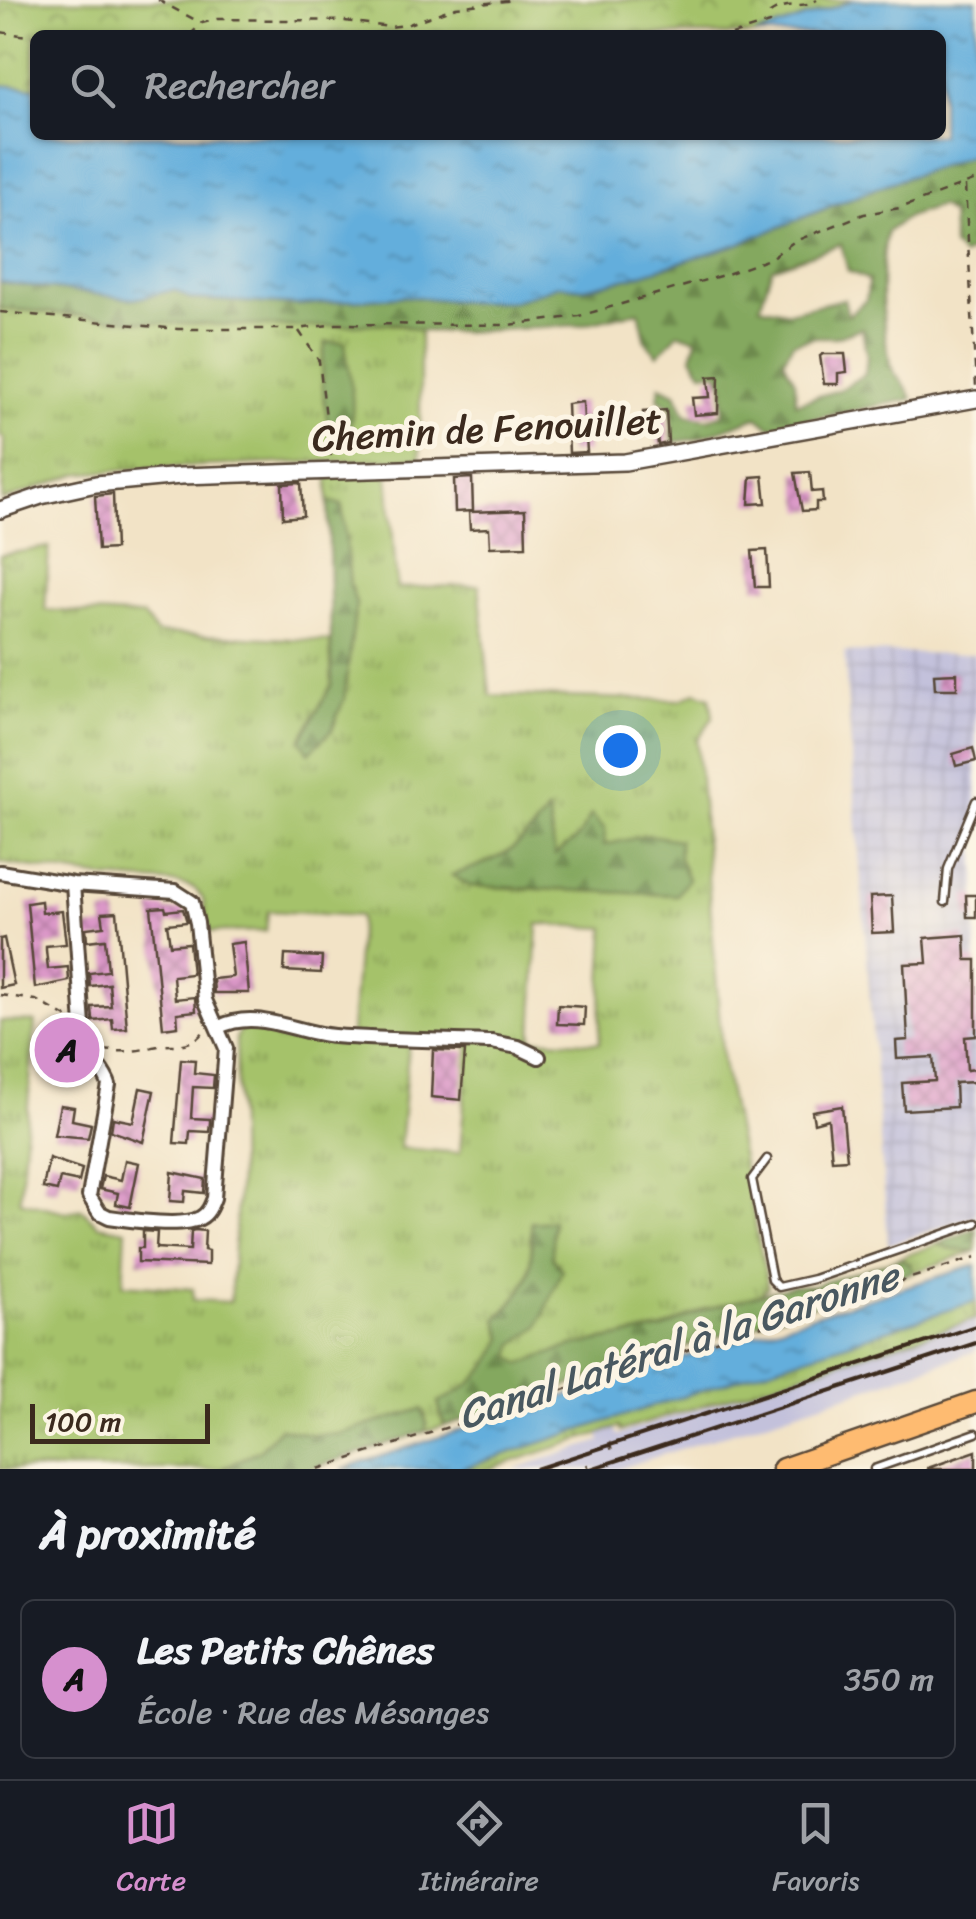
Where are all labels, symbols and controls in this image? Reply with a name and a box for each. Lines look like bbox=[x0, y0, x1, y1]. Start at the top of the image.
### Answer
search box bbox=[30, 30, 946, 140]
text: Rechercher bbox=[145, 52, 334, 119]
icon: search bbox=[65, 58, 120, 113]
street label: Chemin de Fenouillet bbox=[310, 387, 664, 472]
your location bbox=[595, 725, 646, 776]
pin: A bbox=[34, 1012, 100, 1088]
water label: Canal Latéral à la Garonne bbox=[448, 1240, 911, 1450]
text: 100 m bbox=[45, 1397, 121, 1446]
scale bar bbox=[30, 1399, 210, 1444]
text: À proximité bbox=[40, 1497, 256, 1571]
text: Les Petits Chênes bbox=[137, 1617, 434, 1684]
text: A bbox=[64, 1651, 85, 1708]
text: 350 m bbox=[844, 1651, 934, 1708]
text: École · Rue des Mésanges bbox=[137, 1684, 489, 1741]
tab: Carte bbox=[117, 1796, 186, 1905]
tab: Itinéraire bbox=[419, 1796, 539, 1905]
tab: Favoris bbox=[772, 1796, 859, 1905]

